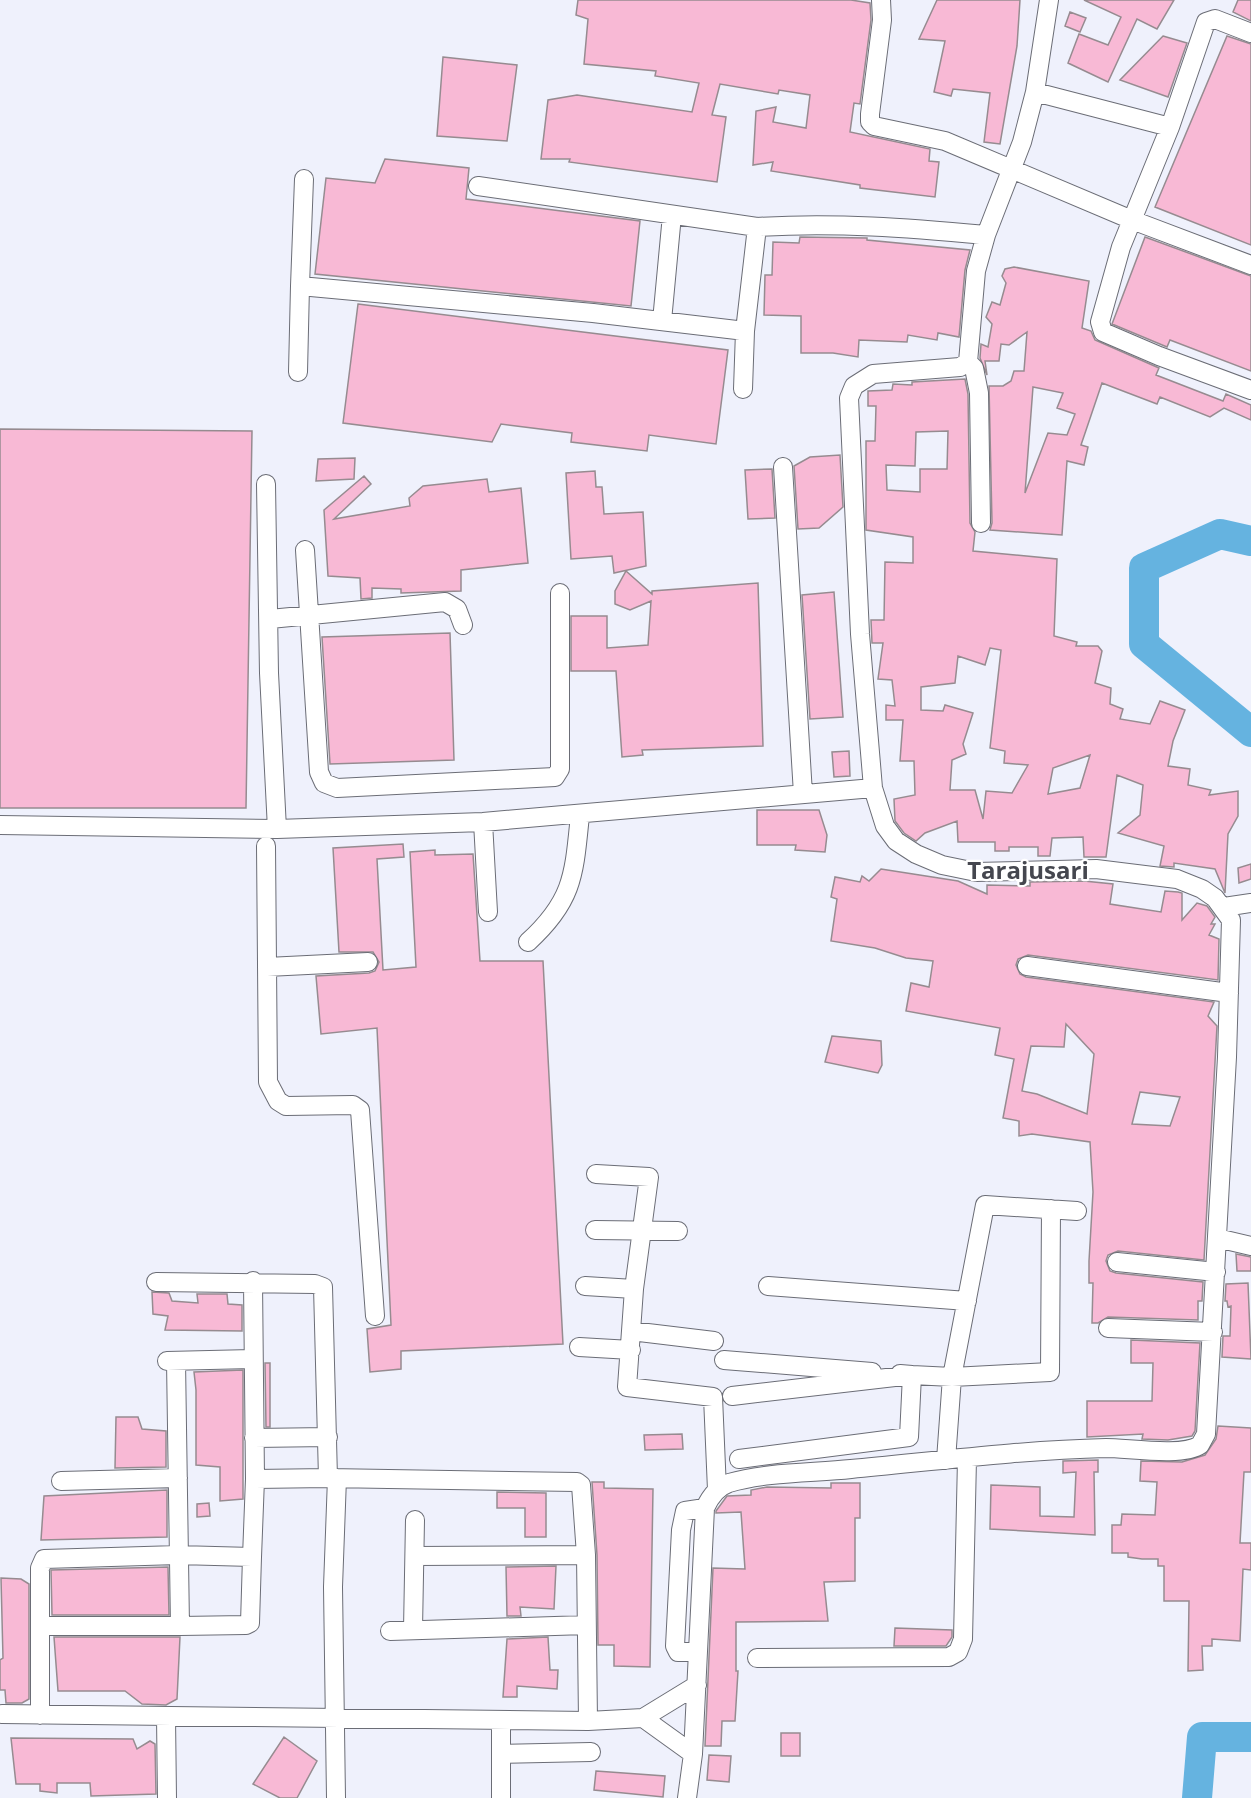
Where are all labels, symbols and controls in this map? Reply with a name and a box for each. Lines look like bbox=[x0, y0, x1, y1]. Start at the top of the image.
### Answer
district label: Tarajusari bbox=[967, 853, 1089, 886]

